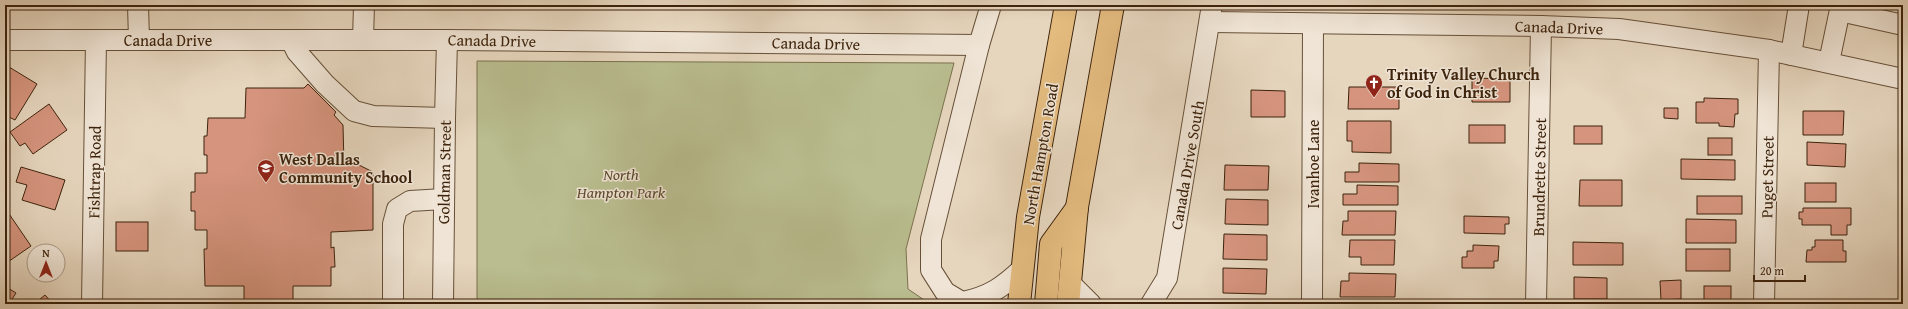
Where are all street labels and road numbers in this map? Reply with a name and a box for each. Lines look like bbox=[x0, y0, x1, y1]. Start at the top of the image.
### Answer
street label: Canada Drive bbox=[1514, 13, 1604, 41]
street label: Canada Drive bbox=[448, 27, 536, 53]
street label: Canada Drive bbox=[124, 28, 212, 52]
street label: Canada Drive bbox=[772, 30, 860, 56]
street label: North Hampton Road bbox=[1016, 81, 1064, 227]
street label: Canada Drive South bbox=[1164, 98, 1210, 232]
street label: Brundrette Street bbox=[1526, 117, 1552, 236]
street label: Goldman Street bbox=[431, 119, 457, 224]
street label: Ivanhoe Lane bbox=[1301, 119, 1325, 209]
street label: Fishtrap Road bbox=[81, 125, 107, 219]
street label: Puget Street bbox=[1754, 135, 1780, 218]

